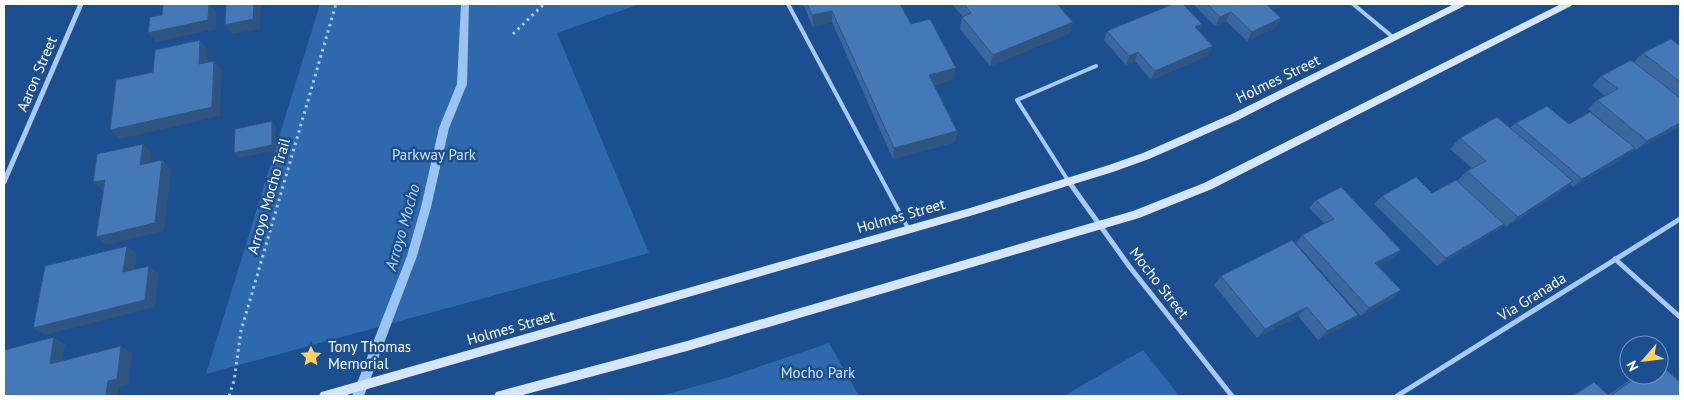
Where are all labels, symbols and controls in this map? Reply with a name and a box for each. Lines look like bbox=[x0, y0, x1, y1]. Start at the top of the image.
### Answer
street label: Aaron Street bbox=[12, 33, 61, 114]
street label: Holmes Street bbox=[1233, 50, 1323, 107]
street label: Arroyo Mocho Trail bbox=[243, 135, 294, 256]
park label: Parkway Park bbox=[392, 145, 477, 164]
water label: Arroyo Mocho bbox=[380, 181, 424, 274]
street label: Holmes Street bbox=[855, 194, 947, 237]
street label: Mocho Street bbox=[1126, 243, 1193, 322]
street label: Via Granada bbox=[1493, 268, 1569, 326]
street label: Holmes Street bbox=[465, 306, 557, 349]
north arrow bbox=[1619, 335, 1669, 385]
place label: Tony Thomas Memorial bbox=[328, 337, 411, 373]
place icon: Tony Thomas Memorial bbox=[298, 343, 324, 369]
text: N bbox=[1622, 358, 1643, 374]
park label: Mocho Park bbox=[781, 363, 856, 382]

